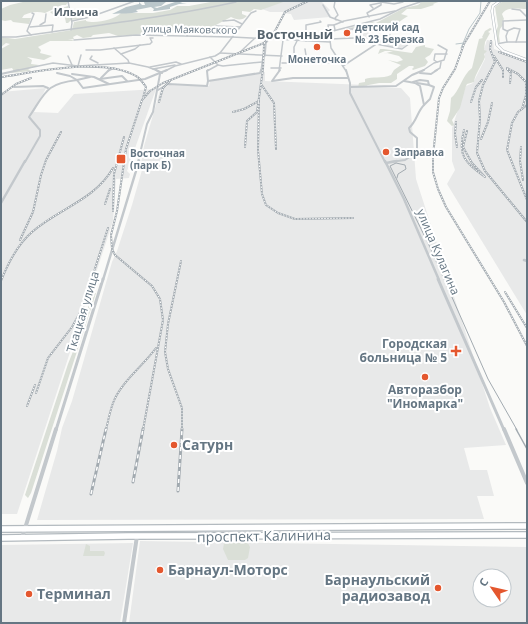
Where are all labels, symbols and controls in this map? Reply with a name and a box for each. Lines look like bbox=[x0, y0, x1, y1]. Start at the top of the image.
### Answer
district label: Ильича bbox=[54, 4, 98, 19]
place label: детский сад № 23 Березка bbox=[355, 20, 424, 46]
street label: улица Маяковского bbox=[142, 21, 238, 37]
district label: Восточный bbox=[257, 25, 333, 43]
marker: детский сад № 23 Березка bbox=[342, 28, 352, 38]
marker: Монеточка bbox=[312, 42, 322, 52]
place label: Монеточка bbox=[288, 52, 346, 66]
place label: Заправка bbox=[394, 145, 444, 159]
place label: Восточная (парк Б) bbox=[130, 146, 185, 172]
marker: Заправка bbox=[381, 147, 391, 157]
marker: Восточная (парк Б) bbox=[115, 153, 127, 165]
street label: улица Кулагина bbox=[413, 206, 464, 297]
street label: Ткацкая улица bbox=[62, 269, 103, 355]
place label: Городская больница № 5 bbox=[359, 335, 447, 366]
marker: Городская больница № 5 bbox=[450, 345, 462, 357]
marker: Авторазбор "Иномарка" bbox=[420, 372, 430, 382]
place label: Авторазбор "Иномарка" bbox=[387, 381, 463, 412]
place label: Сатурн bbox=[182, 435, 233, 454]
marker: Сатурн bbox=[169, 440, 179, 450]
street label: проспект Калинина bbox=[197, 525, 331, 546]
place label: Барнаул-Моторс bbox=[168, 560, 288, 579]
marker: Барнаул-Моторс bbox=[155, 565, 165, 575]
north arrow bbox=[472, 568, 512, 608]
place label: Барнаульский радиозавод bbox=[324, 570, 431, 605]
text: С bbox=[475, 575, 491, 589]
marker: Барнаульский радиозавод bbox=[433, 583, 443, 593]
place label: Терминал bbox=[37, 584, 111, 603]
marker: Терминал bbox=[24, 589, 34, 599]

